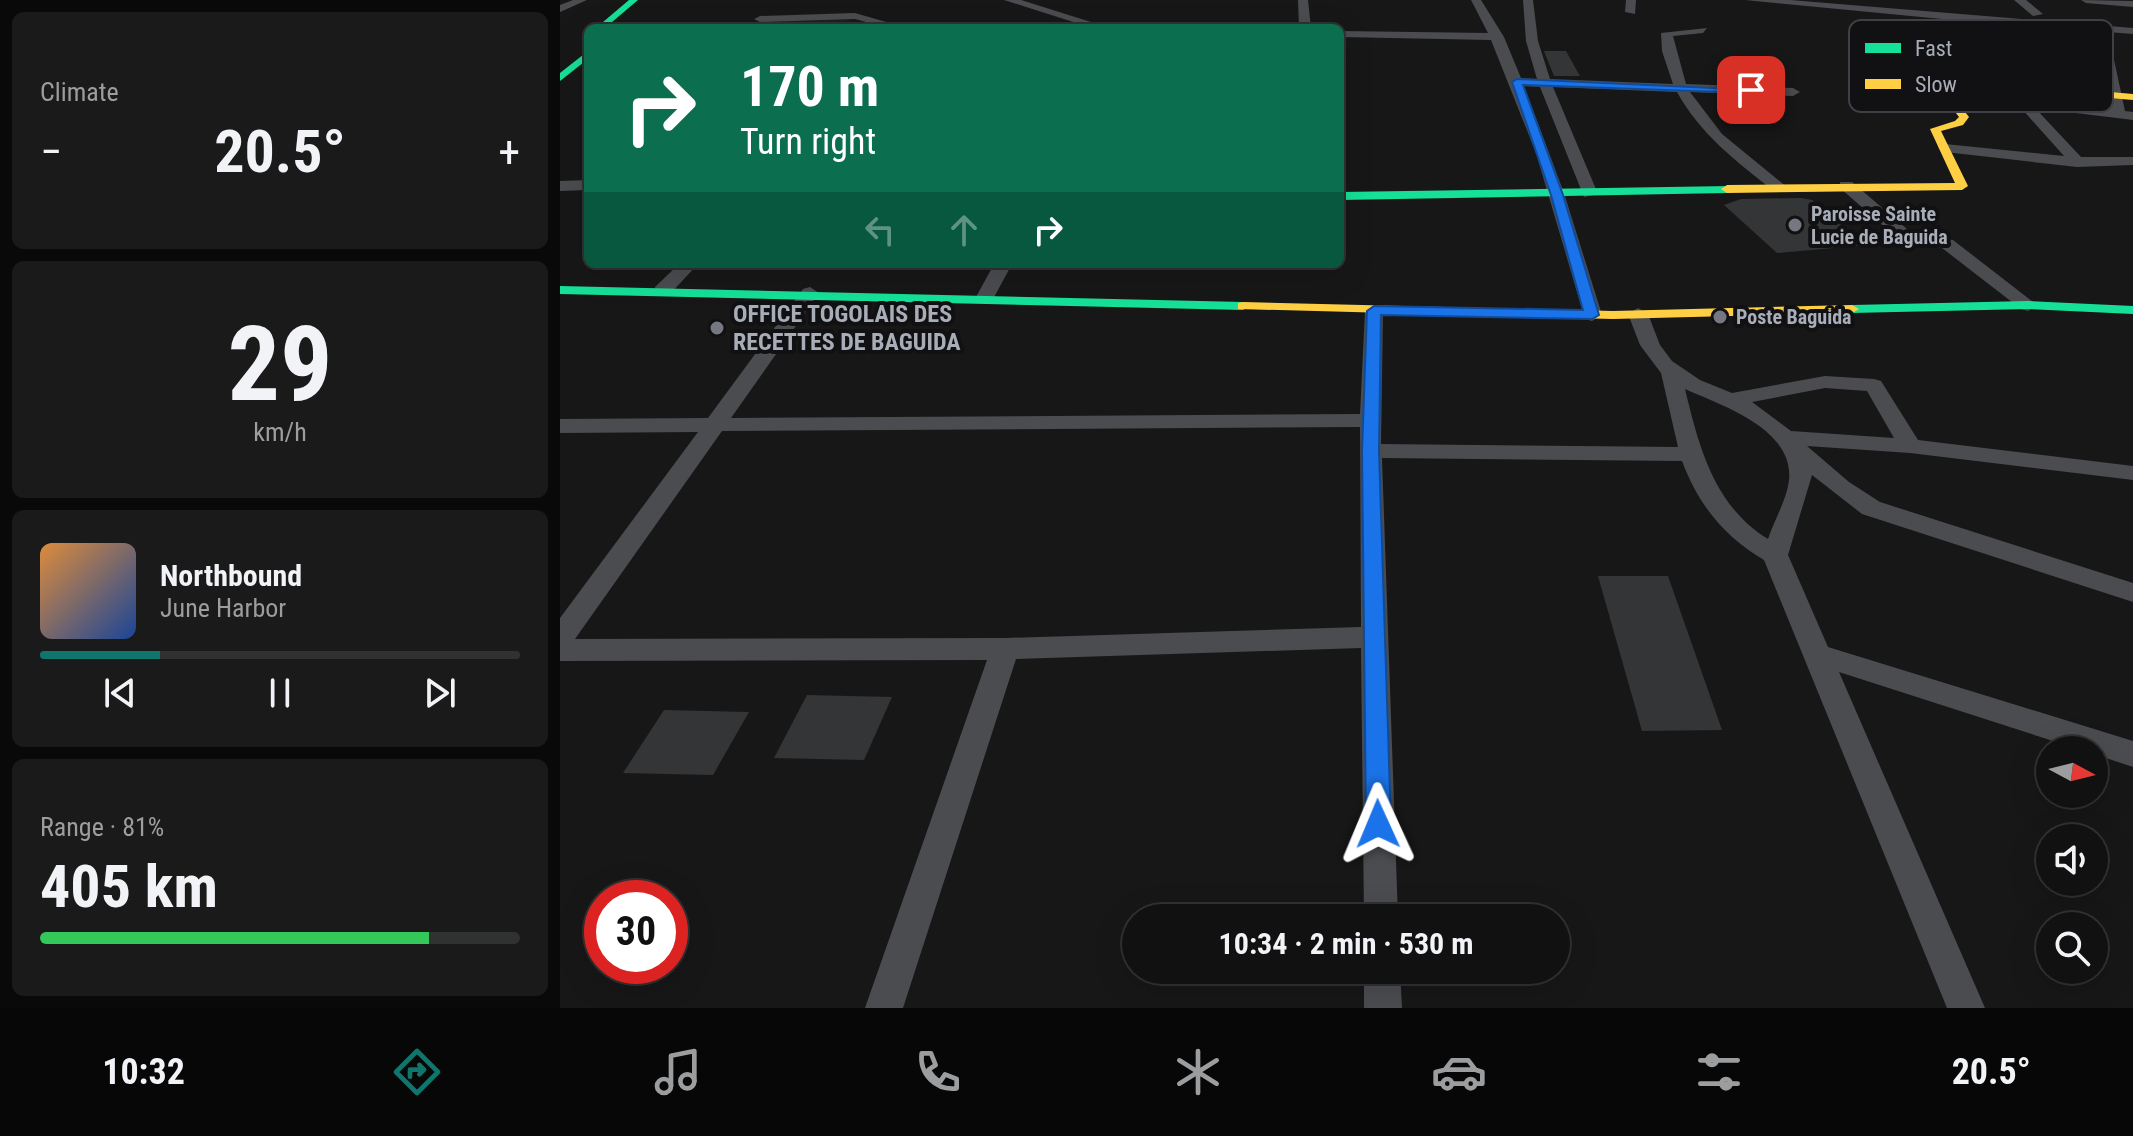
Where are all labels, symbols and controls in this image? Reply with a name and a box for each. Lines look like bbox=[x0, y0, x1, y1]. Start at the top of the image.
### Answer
legend bbox=[1849, 20, 2113, 112]
text: Fast bbox=[1915, 36, 1952, 61]
text: 170 m bbox=[740, 54, 879, 120]
icon: right bbox=[608, 56, 712, 160]
pin bbox=[1717, 56, 1785, 124]
icon: arrive bbox=[1729, 68, 1773, 112]
text: Slow bbox=[1915, 72, 1957, 97]
text: Climate bbox=[40, 77, 119, 107]
text: 20.5° bbox=[214, 116, 346, 187]
text: Turn right bbox=[740, 121, 876, 163]
text: − bbox=[40, 126, 62, 178]
text: + bbox=[498, 126, 520, 178]
place label: Paroisse Sainte Lucie de Baguida bbox=[1811, 202, 1948, 249]
icon: left bbox=[858, 208, 902, 252]
icon: ahead bbox=[942, 208, 986, 252]
icon: right bbox=[1026, 208, 1070, 252]
marker: Paroisse Sainte Lucie de Baguida bbox=[1786, 216, 1804, 234]
place label: OFFICE TOGOLAIS DES RECETTES DE BAGUIDA bbox=[733, 300, 961, 356]
text: 29 bbox=[227, 304, 333, 425]
place label: Poste Baguida bbox=[1736, 305, 1852, 329]
marker: Poste Baguida bbox=[1711, 308, 1729, 326]
marker: OFFICE TOGOLAIS DES RECETTES DE BAGUIDA bbox=[708, 319, 726, 337]
text: km/h bbox=[253, 417, 307, 447]
text: Northbound bbox=[160, 558, 302, 593]
text: June Harbor bbox=[160, 593, 286, 623]
icon: previous bbox=[98, 671, 142, 715]
icon: pause bbox=[258, 671, 302, 715]
icon: next bbox=[418, 671, 462, 715]
north arrow bbox=[2036, 736, 2108, 808]
map controls bbox=[2036, 736, 2108, 984]
position arrow bbox=[1336, 782, 1420, 866]
text: Range · 81% bbox=[40, 812, 164, 842]
button: sound bbox=[2036, 824, 2108, 896]
text: 405 km bbox=[40, 851, 218, 922]
speed limit sign: 30 bbox=[584, 880, 688, 984]
button: search bbox=[2036, 912, 2108, 984]
text: 10:34 · 2 min · 530 m bbox=[1219, 926, 1473, 961]
icon: directions bbox=[389, 1044, 445, 1100]
icon: music bbox=[650, 1044, 706, 1100]
icon: phone bbox=[910, 1044, 966, 1100]
icon: climate bbox=[1170, 1044, 1226, 1100]
icon: car bbox=[1431, 1044, 1487, 1100]
icon: filters bbox=[1691, 1044, 1747, 1100]
text: 10:32 bbox=[102, 1051, 185, 1093]
text: 20.5° bbox=[1952, 1051, 2031, 1093]

